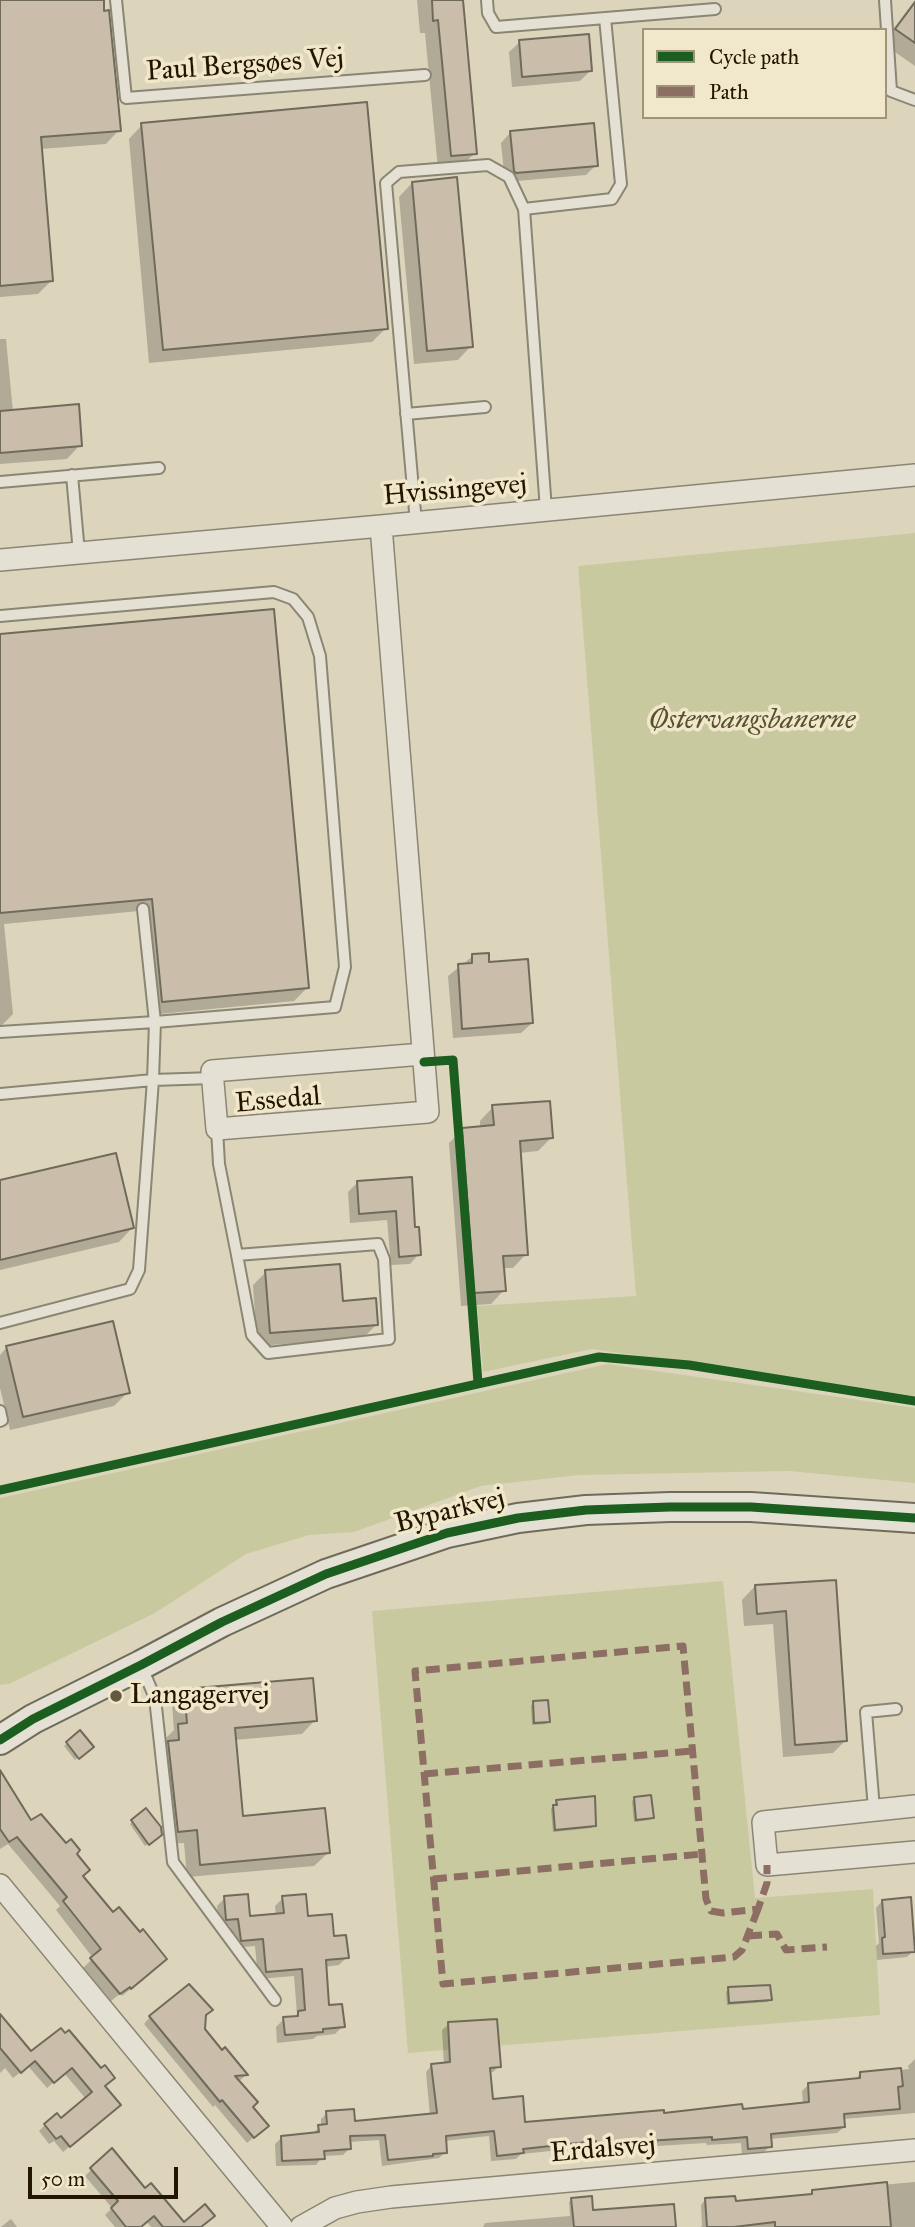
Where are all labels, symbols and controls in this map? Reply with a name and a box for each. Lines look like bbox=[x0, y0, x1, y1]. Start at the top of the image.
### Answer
legend bbox=[642, 28, 887, 119]
street label: Paul Bergsøes Vej bbox=[145, 42, 345, 90]
text: Cycle path bbox=[709, 44, 799, 70]
text: Path bbox=[709, 79, 749, 105]
street label: Hvissingevej bbox=[382, 468, 528, 514]
park label: Østervangsbanerne bbox=[649, 704, 855, 738]
street label: Essedal bbox=[234, 1081, 322, 1121]
street label: Byparkvej bbox=[391, 1482, 509, 1542]
place label: Langagervej bbox=[130, 1679, 270, 1713]
marker: Langagervej bbox=[108, 1688, 124, 1704]
street label: Erdalsvej bbox=[549, 2129, 657, 2171]
scale bar bbox=[32, 2154, 182, 2198]
text: 50 m bbox=[41, 2166, 85, 2192]

